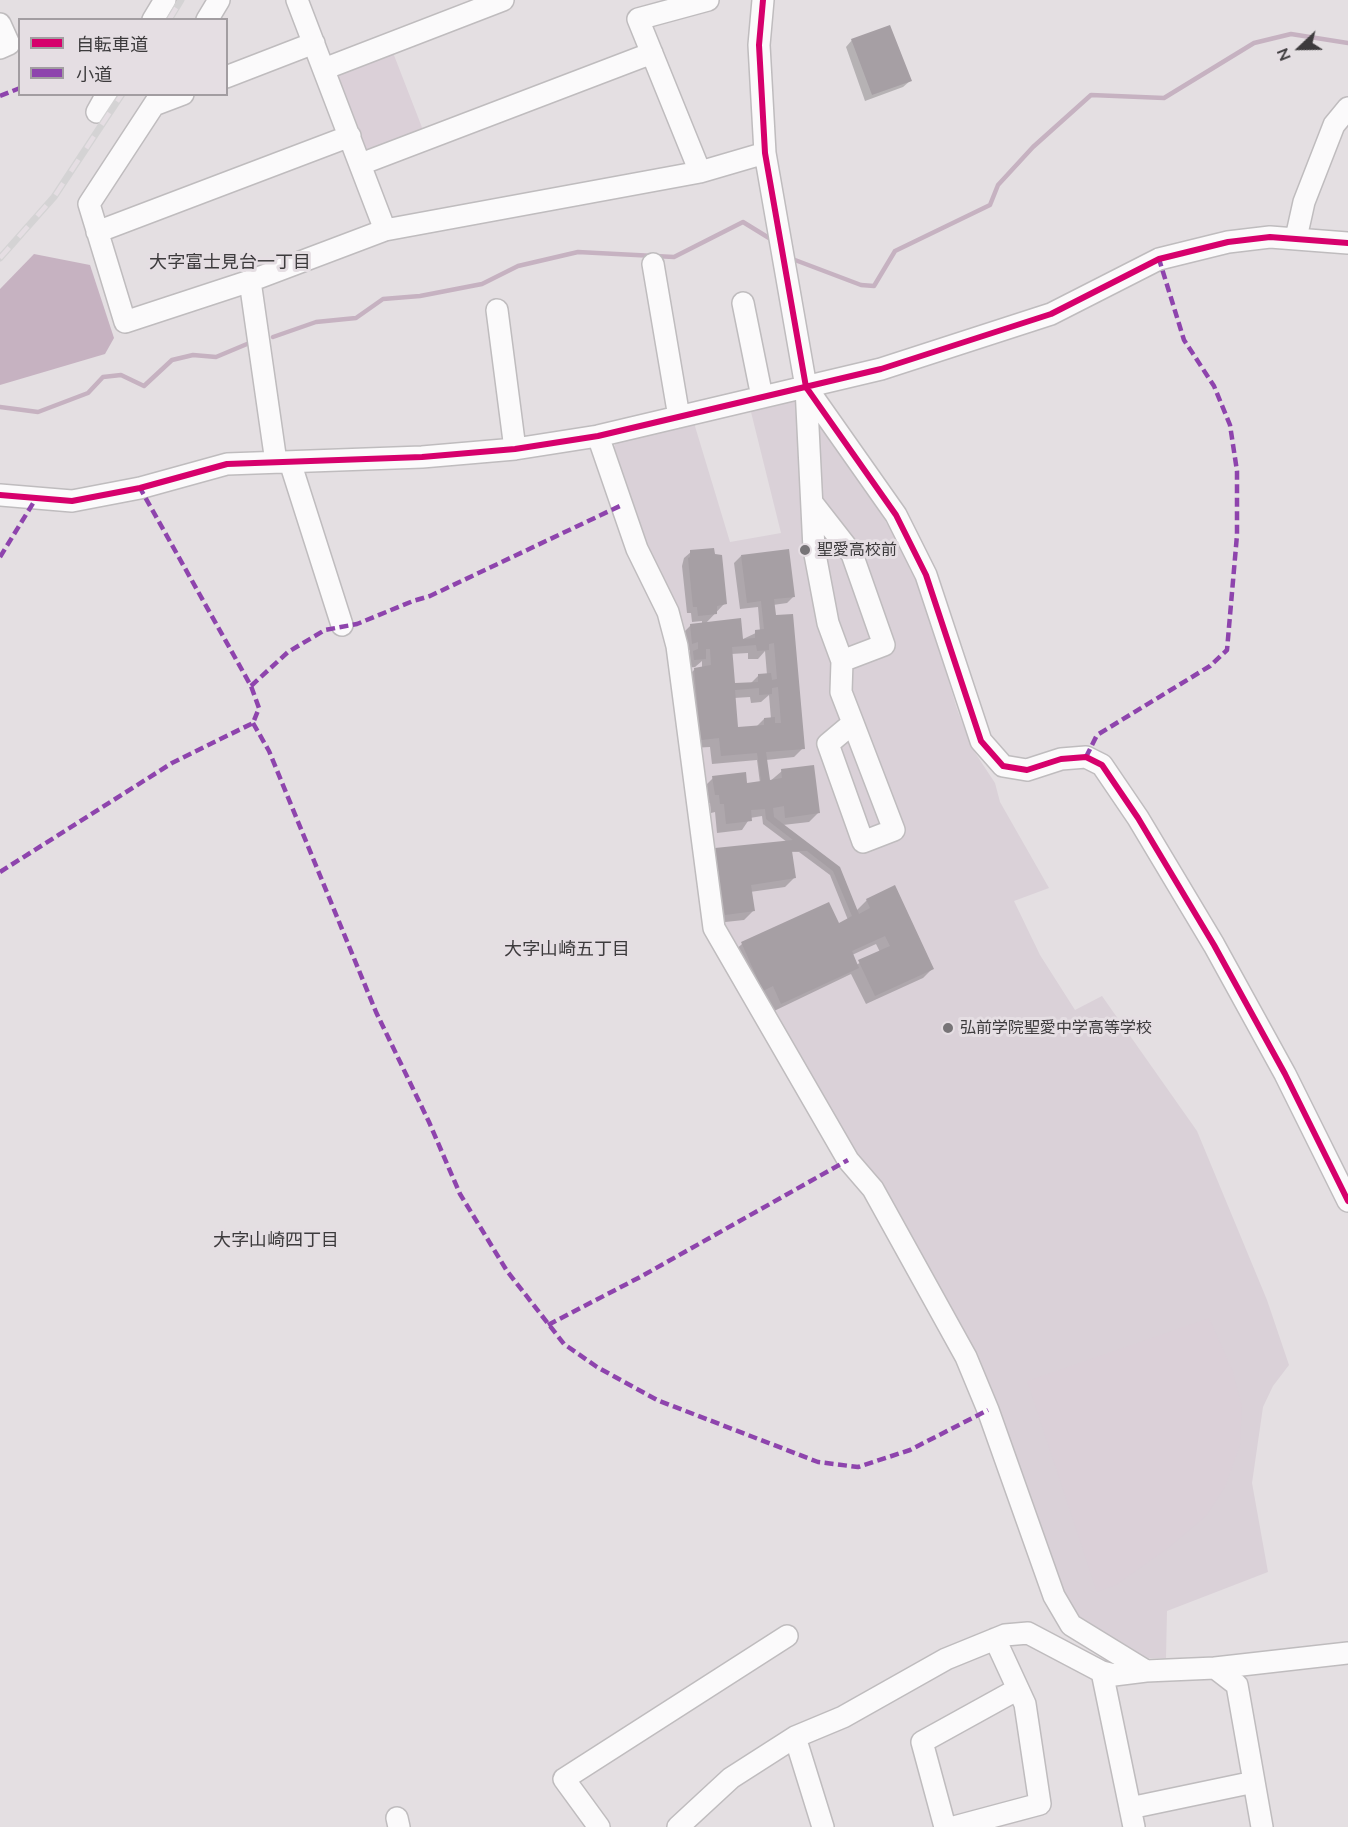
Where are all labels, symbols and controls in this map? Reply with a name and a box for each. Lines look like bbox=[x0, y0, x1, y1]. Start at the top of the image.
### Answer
legend bbox=[18, 18, 228, 96]
north arrow bbox=[1270, 18, 1330, 78]
text: 自転車道 bbox=[76, 33, 148, 56]
text: N bbox=[1272, 45, 1295, 64]
text: 小道 bbox=[76, 63, 112, 86]
district label: 大字富士見台一丁目 bbox=[149, 252, 311, 274]
place label: 聖愛高校前 bbox=[817, 540, 897, 560]
marker: 聖愛高校前 bbox=[798, 543, 812, 557]
district label: 大字山崎五丁目 bbox=[504, 939, 630, 961]
place label: 弘前学院聖愛中学高等学校 bbox=[960, 1018, 1152, 1038]
marker: 弘前学院聖愛中学高等学校 bbox=[941, 1021, 955, 1035]
district label: 大字山崎四丁目 bbox=[213, 1230, 339, 1252]

